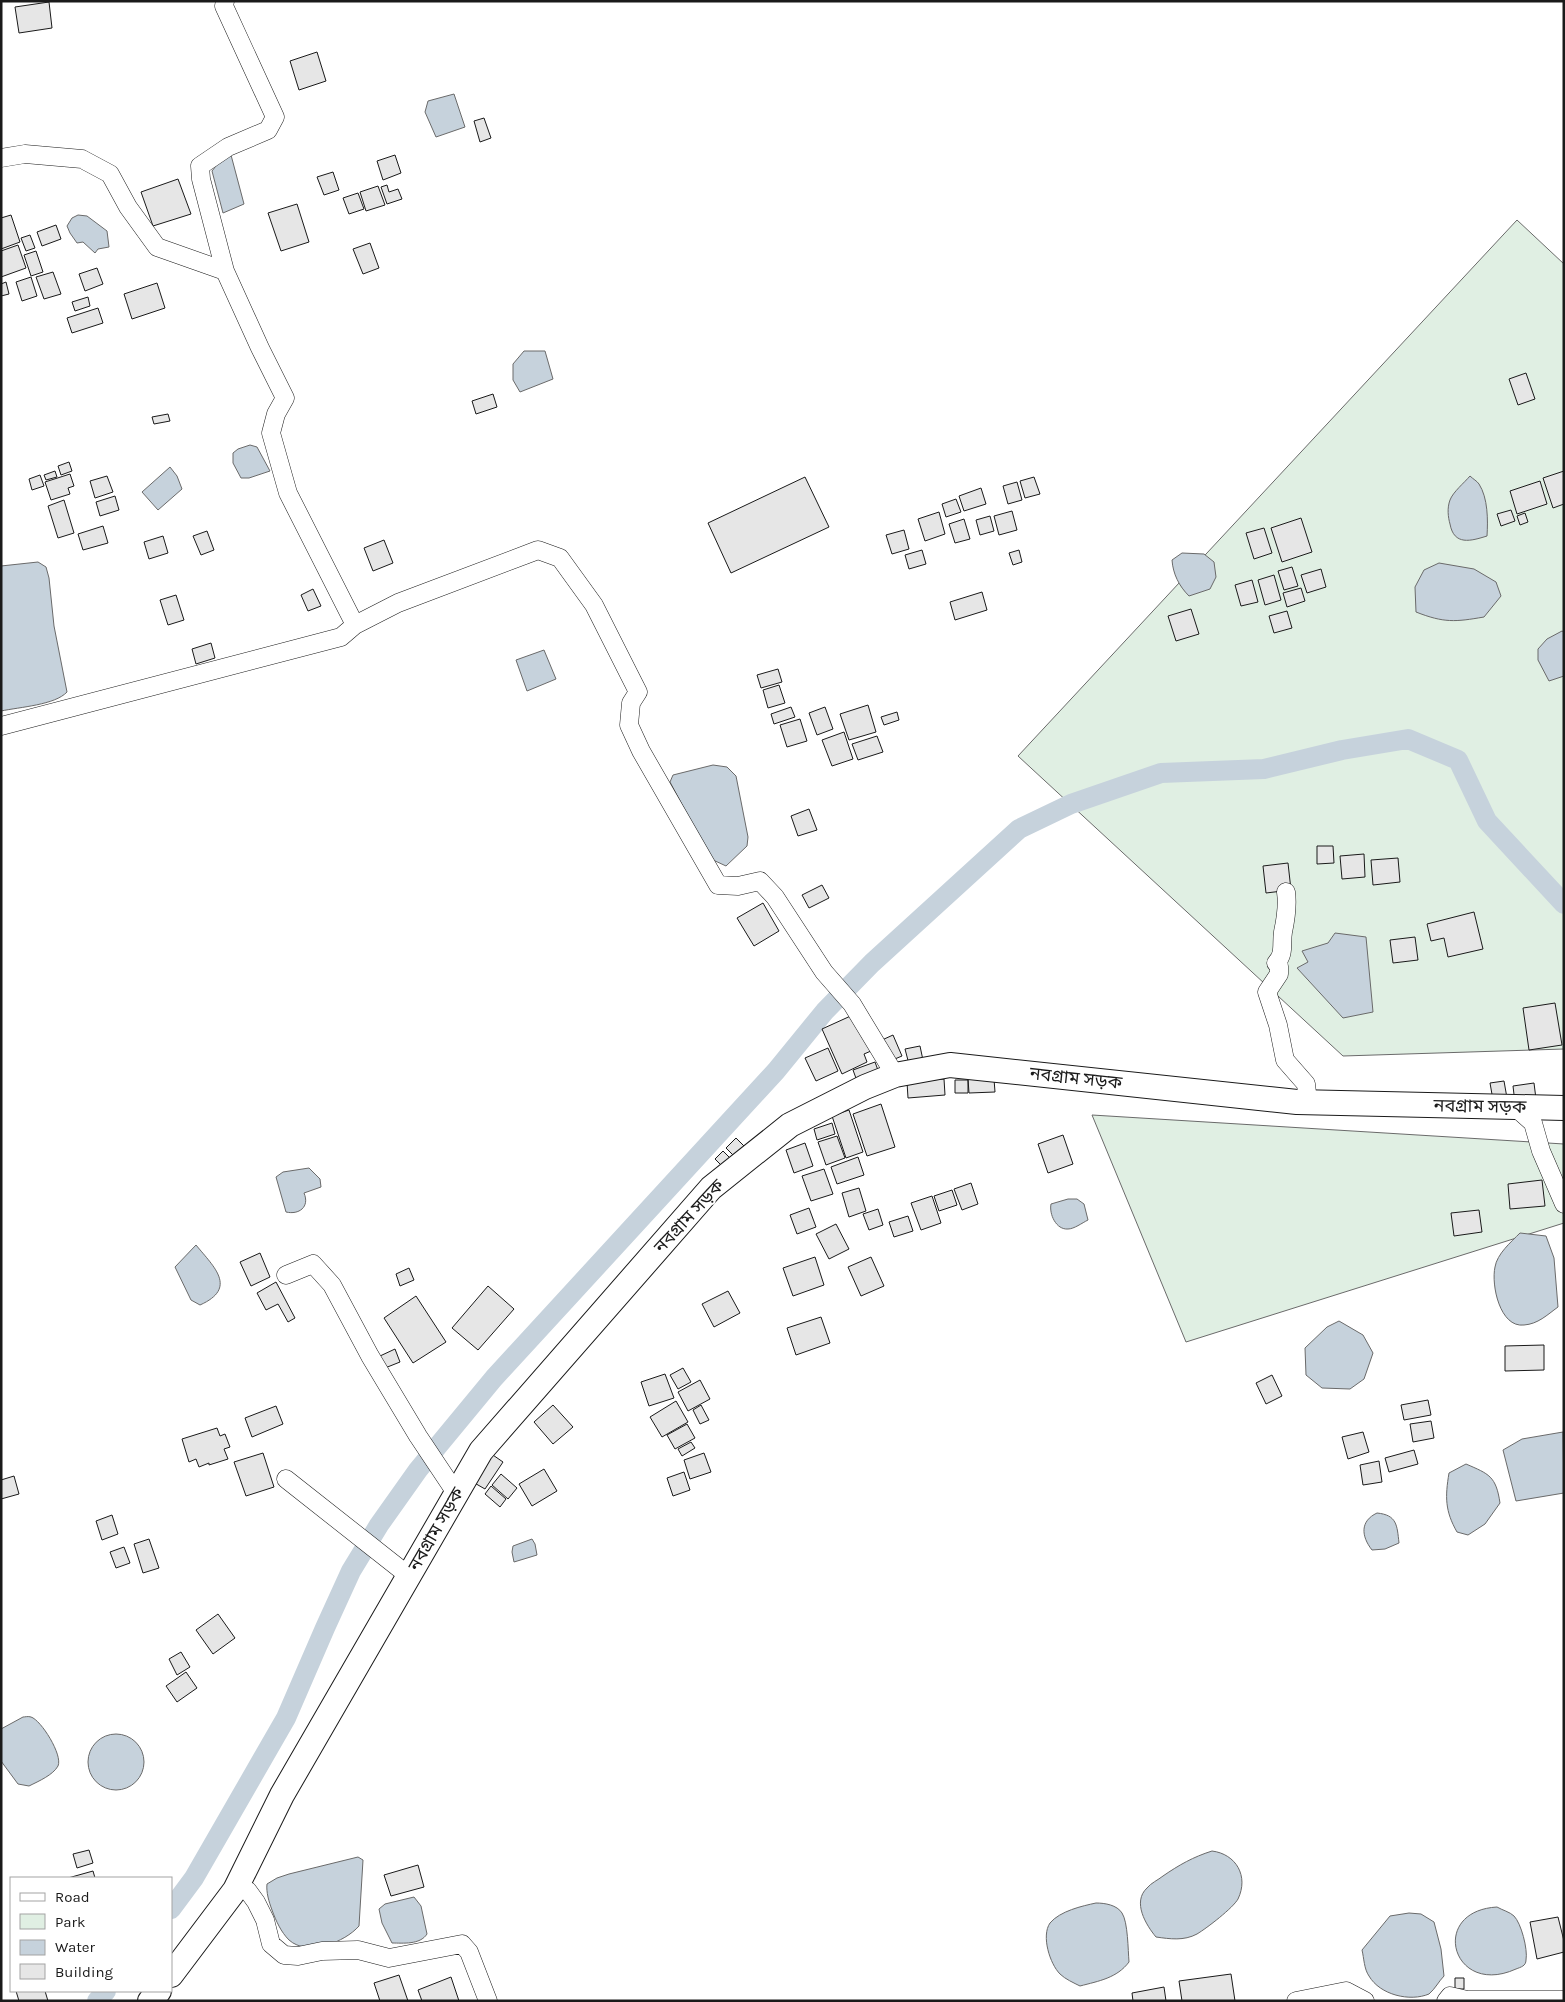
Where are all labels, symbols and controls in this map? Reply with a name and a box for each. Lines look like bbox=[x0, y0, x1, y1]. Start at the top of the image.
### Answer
street label: নবগ্রাম সড়ক bbox=[1028, 1062, 1124, 1094]
street label: নবগ্রাম সড়ক bbox=[1432, 1094, 1527, 1118]
street label: নবগ্রাম সড়ক bbox=[649, 1174, 729, 1258]
street label: নবগ্রাম সড়ক bbox=[403, 1483, 469, 1576]
legend bbox=[10, 1877, 172, 1992]
text: Road bbox=[55, 1888, 90, 1906]
text: Park bbox=[55, 1913, 85, 1931]
text: Water bbox=[55, 1938, 96, 1956]
text: Building bbox=[55, 1963, 113, 1981]

